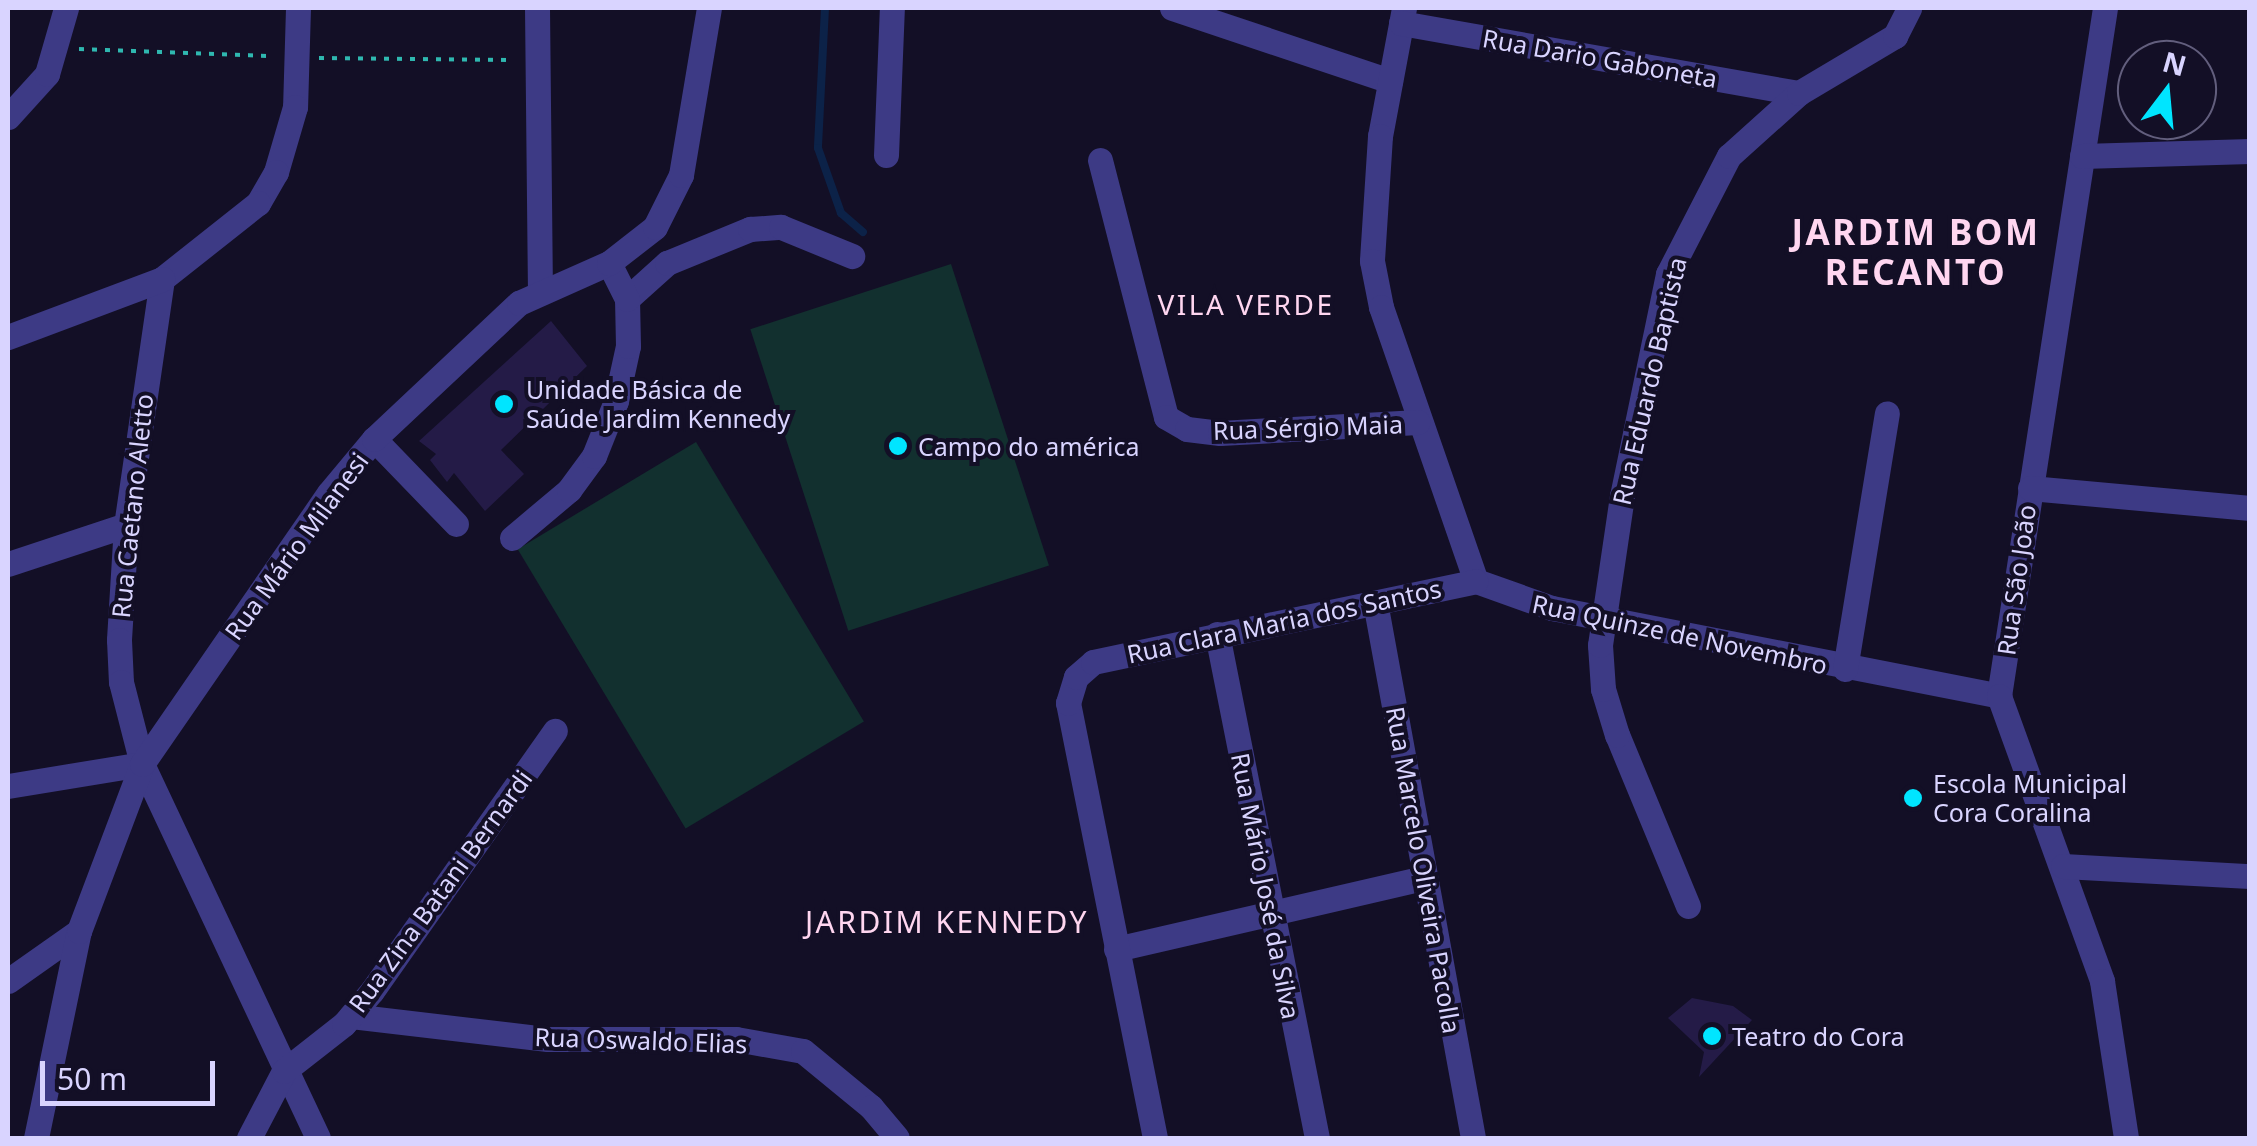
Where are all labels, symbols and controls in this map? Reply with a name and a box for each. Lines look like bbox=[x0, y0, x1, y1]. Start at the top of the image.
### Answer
street label: Rua Dario Gaboneta bbox=[1480, 23, 1720, 93]
north arrow bbox=[2117, 40, 2217, 140]
text: N bbox=[2159, 42, 2191, 84]
district label: JARDIM BOM RECANTO bbox=[1791, 211, 2041, 293]
street label: Rua Eduardo Baptista bbox=[1606, 254, 1692, 508]
district label: VILA VERDE bbox=[1158, 287, 1334, 321]
place label: Unidade Básica de Saúde Jardim Kennedy bbox=[526, 375, 790, 434]
marker: Unidade Básica de Saúde Jardim Kennedy bbox=[491, 391, 517, 417]
street label: Rua Caetano Aletto bbox=[105, 392, 159, 620]
street label: Rua Sérgio Maia bbox=[1213, 409, 1403, 445]
place label: Campo do américa bbox=[918, 431, 1139, 461]
marker: Campo do américa bbox=[887, 435, 909, 457]
street label: Rua Mário Milanesi bbox=[218, 446, 374, 646]
street label: Rua São João bbox=[1991, 503, 2041, 657]
street label: Rua Clara Maria dos Santos bbox=[1124, 573, 1444, 669]
street label: Rua Quinze de Novembro bbox=[1530, 588, 1830, 680]
street label: Rua Marcelo Oliveira Pacolla bbox=[1380, 704, 1468, 1036]
street label: Rua Mário José da Silva bbox=[1225, 750, 1307, 1022]
street label: Rua Zina Batani Bernardi bbox=[342, 764, 538, 1018]
place label: Escola Municipal Cora Coralina bbox=[1933, 769, 2127, 828]
marker: Escola Municipal Cora Coralina bbox=[1902, 787, 1924, 809]
district label: JARDIM KENNEDY bbox=[805, 904, 1089, 940]
street label: Rua Oswaldo Elias bbox=[534, 1021, 748, 1059]
place label: Teatro do Cora bbox=[1732, 1021, 1905, 1051]
marker: Teatro do Cora bbox=[1701, 1025, 1723, 1047]
scale bar bbox=[45, 1041, 220, 1103]
text: 50 m bbox=[57, 1058, 127, 1099]

